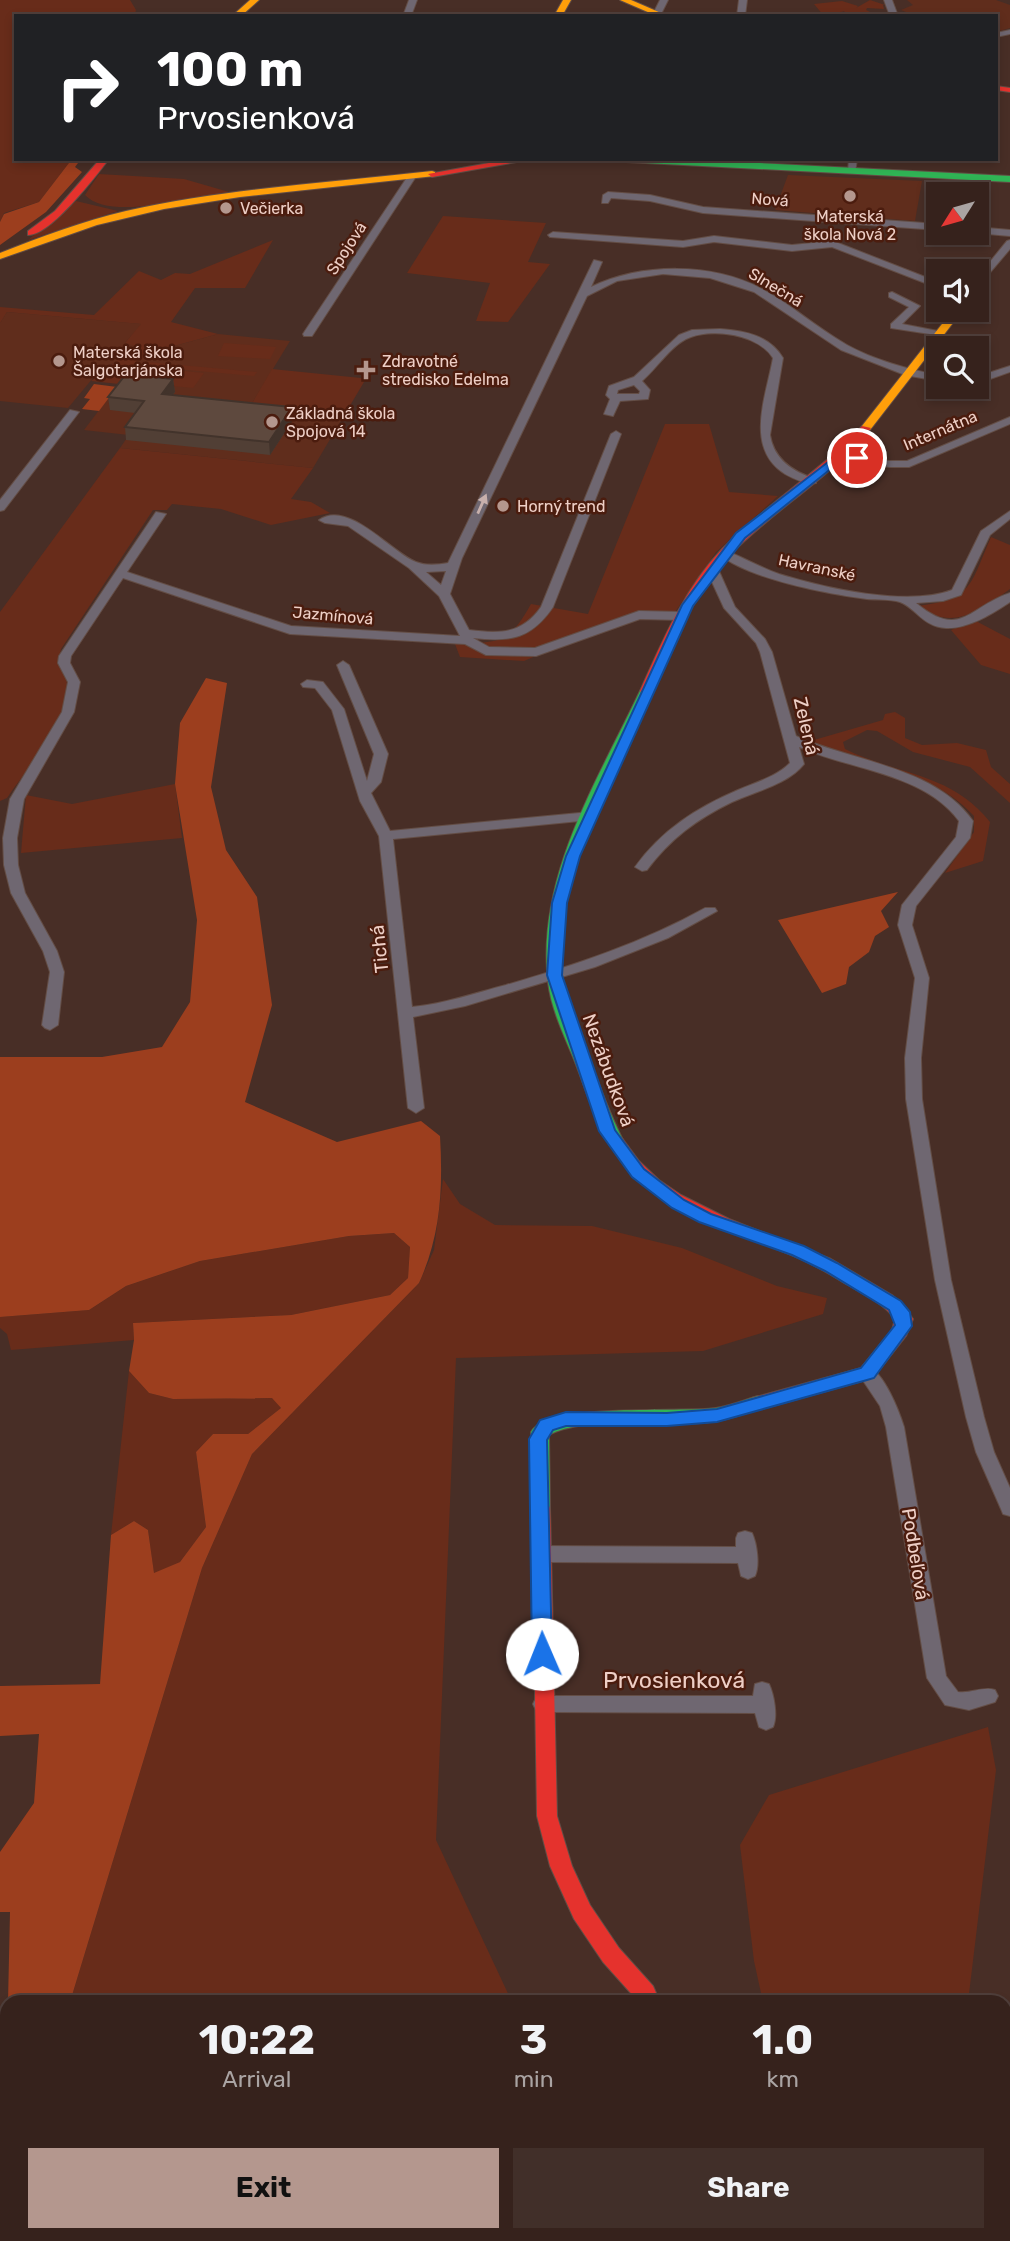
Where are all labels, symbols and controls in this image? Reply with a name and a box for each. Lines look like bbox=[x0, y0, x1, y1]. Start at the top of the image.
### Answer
text: 100 m bbox=[157, 40, 303, 98]
icon: right bbox=[42, 42, 133, 133]
text: Prvosienková bbox=[157, 99, 355, 137]
north arrow bbox=[926, 182, 989, 245]
map controls bbox=[926, 182, 989, 399]
marker: Materská škola Nová 2 bbox=[842, 188, 858, 204]
street label: Nová bbox=[751, 189, 789, 210]
place label: Večierka bbox=[240, 199, 303, 218]
marker: Večierka bbox=[218, 200, 234, 216]
place label: Materská škola Nová 2 bbox=[804, 207, 896, 244]
street label: Spojová bbox=[322, 218, 370, 278]
button: sound bbox=[926, 259, 989, 322]
street label: Slnečná bbox=[745, 264, 806, 311]
button: search bbox=[926, 336, 989, 399]
place label: Materská škola Šalgotarjánska bbox=[73, 343, 183, 380]
place label: Zdravotné stredisko Edelma bbox=[382, 352, 509, 389]
marker: Materská škola Šalgotarjánska bbox=[51, 353, 67, 369]
marker: Zdravotné stredisko Edelma bbox=[356, 360, 376, 380]
place label: Základná škola Spojová 14 bbox=[286, 404, 395, 441]
street label: Internátna bbox=[900, 406, 980, 455]
marker: Základná škola Spojová 14 bbox=[264, 414, 280, 430]
pin bbox=[827, 428, 887, 488]
icon: arrive bbox=[838, 439, 876, 477]
one-way arrow bbox=[476, 494, 488, 514]
place label: Horný trend bbox=[517, 497, 605, 516]
marker: Horný trend bbox=[495, 498, 511, 514]
street label: Havranské bbox=[777, 550, 857, 585]
street label: Jazmínová bbox=[292, 602, 374, 628]
street label: Zelená bbox=[789, 695, 824, 757]
street label: Tichá bbox=[366, 924, 393, 974]
street label: Nezábudková bbox=[577, 1011, 640, 1130]
street label: Podbeľová bbox=[897, 1506, 934, 1602]
position arrow bbox=[505, 1617, 579, 1691]
street label: Prvosienková bbox=[603, 1666, 745, 1694]
text: 10:22 bbox=[199, 2015, 315, 2065]
text: 3 bbox=[520, 2015, 547, 2065]
text: 1.0 bbox=[752, 2015, 813, 2065]
text: Arrival bbox=[222, 2065, 291, 2093]
text: min bbox=[514, 2065, 554, 2093]
text: km bbox=[767, 2065, 799, 2093]
button: Exit bbox=[28, 2148, 499, 2228]
button: Share bbox=[513, 2148, 984, 2228]

